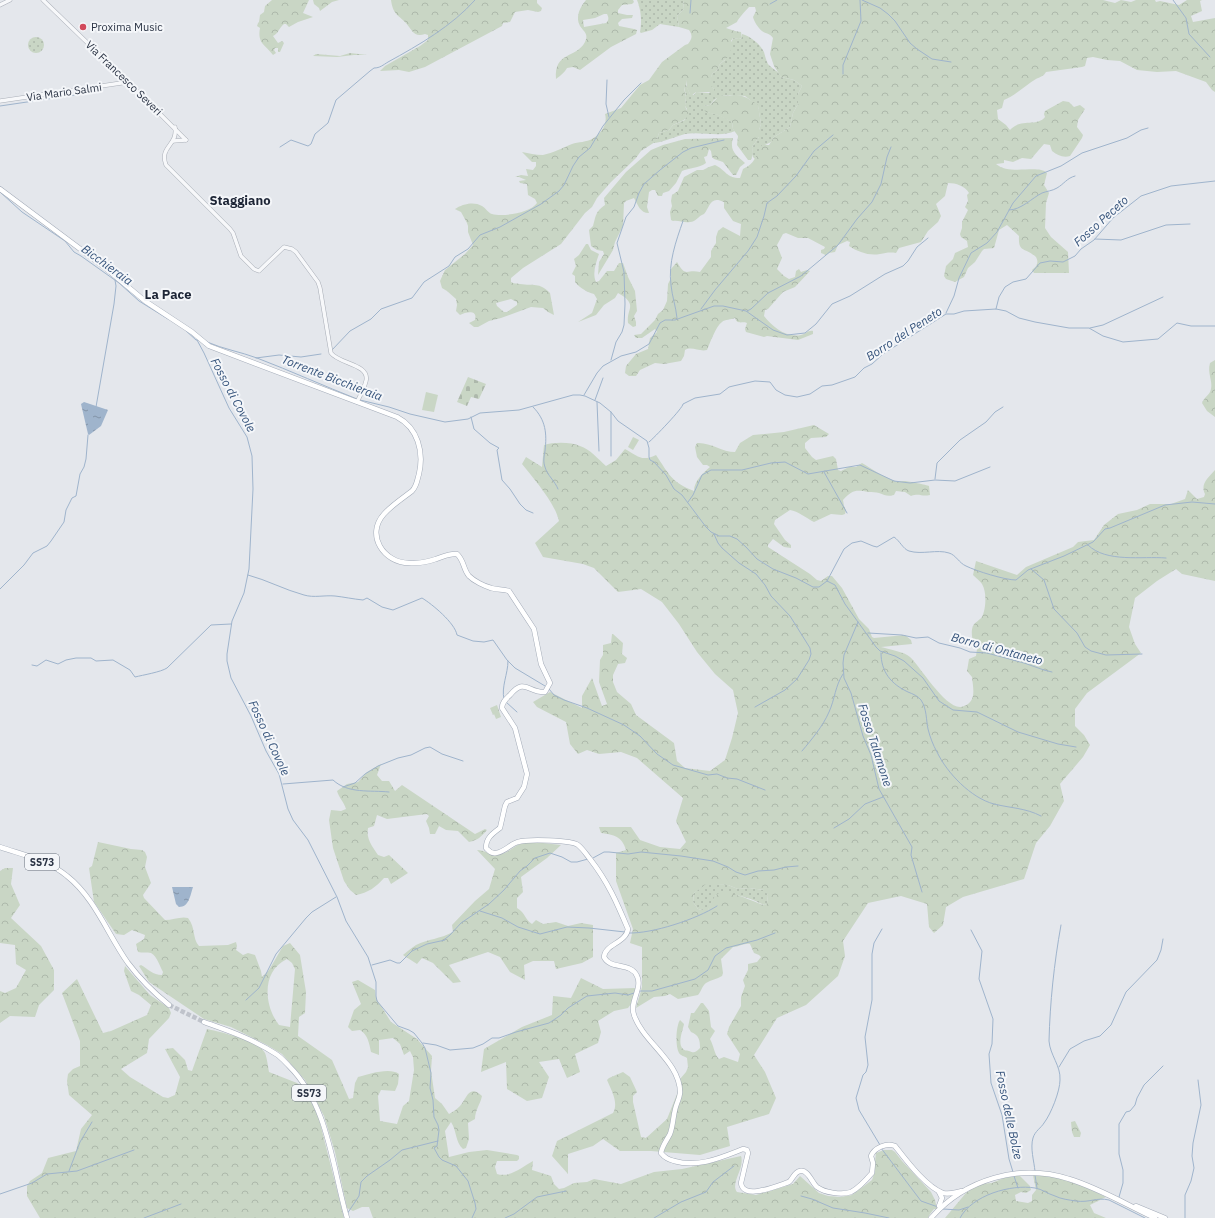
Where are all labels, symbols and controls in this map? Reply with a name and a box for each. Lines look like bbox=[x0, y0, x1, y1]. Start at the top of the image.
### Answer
place label: Proxima Music bbox=[91, 20, 163, 34]
marker: Proxima Music bbox=[78, 22, 88, 32]
street label: Via Francesco Severi bbox=[83, 38, 165, 118]
street label: Via Mario Salmi bbox=[25, 80, 103, 104]
district label: Staggiano bbox=[209, 192, 271, 209]
water label: Fosso Peceto bbox=[1070, 192, 1132, 249]
water label: Bicchieraia bbox=[79, 241, 136, 288]
district label: La Pace bbox=[144, 286, 192, 303]
water label: Borro del Peneto bbox=[863, 303, 945, 364]
water label: Torrente Bicchieraia bbox=[280, 351, 385, 404]
water label: Fosso di Covole bbox=[208, 355, 259, 434]
water label: Borro di Ontaneto bbox=[950, 629, 1045, 668]
water label: Fosso di Covole bbox=[245, 698, 293, 778]
water label: Fosso Talamone bbox=[855, 702, 896, 788]
road number: SS73 bbox=[25, 854, 59, 870]
water label: Fosso delle Bolze bbox=[993, 1069, 1026, 1161]
road number: SS73 bbox=[292, 1085, 326, 1101]

